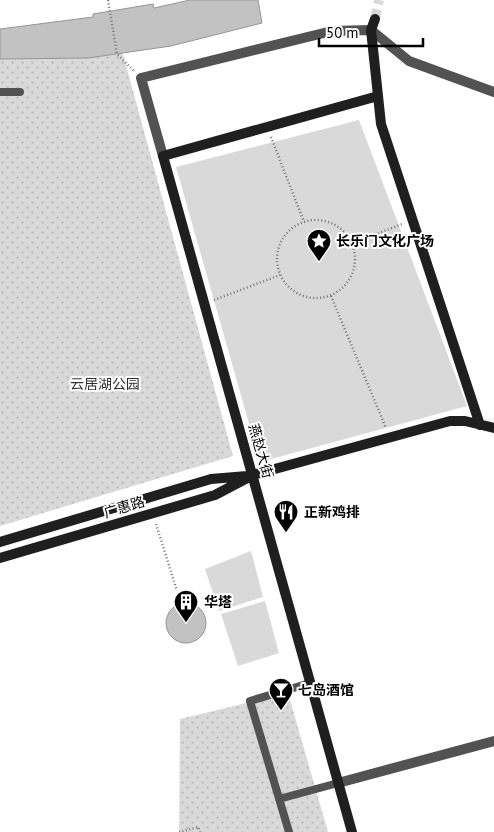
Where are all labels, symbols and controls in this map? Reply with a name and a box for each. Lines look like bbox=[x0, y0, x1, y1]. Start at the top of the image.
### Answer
scale bar bbox=[319, 15, 423, 47]
text: 50 m bbox=[326, 23, 359, 42]
place icon: 长乐门文化广场 bbox=[306, 228, 332, 262]
place label: 长乐门文化广场 bbox=[336, 232, 434, 250]
park label: 云居湖公园 bbox=[70, 375, 140, 393]
street label: 燕赵大街 bbox=[245, 422, 277, 480]
street label: 广惠路 bbox=[101, 492, 147, 522]
restaurant icon: 正新鸡排 bbox=[273, 499, 299, 533]
place label: 正新鸡排 bbox=[304, 503, 360, 521]
building icon: 华塔 bbox=[173, 589, 199, 623]
place label: 华塔 bbox=[204, 593, 232, 611]
bar icon: 七岛酒馆 bbox=[268, 677, 294, 711]
place label: 七岛酒馆 bbox=[298, 681, 354, 699]

